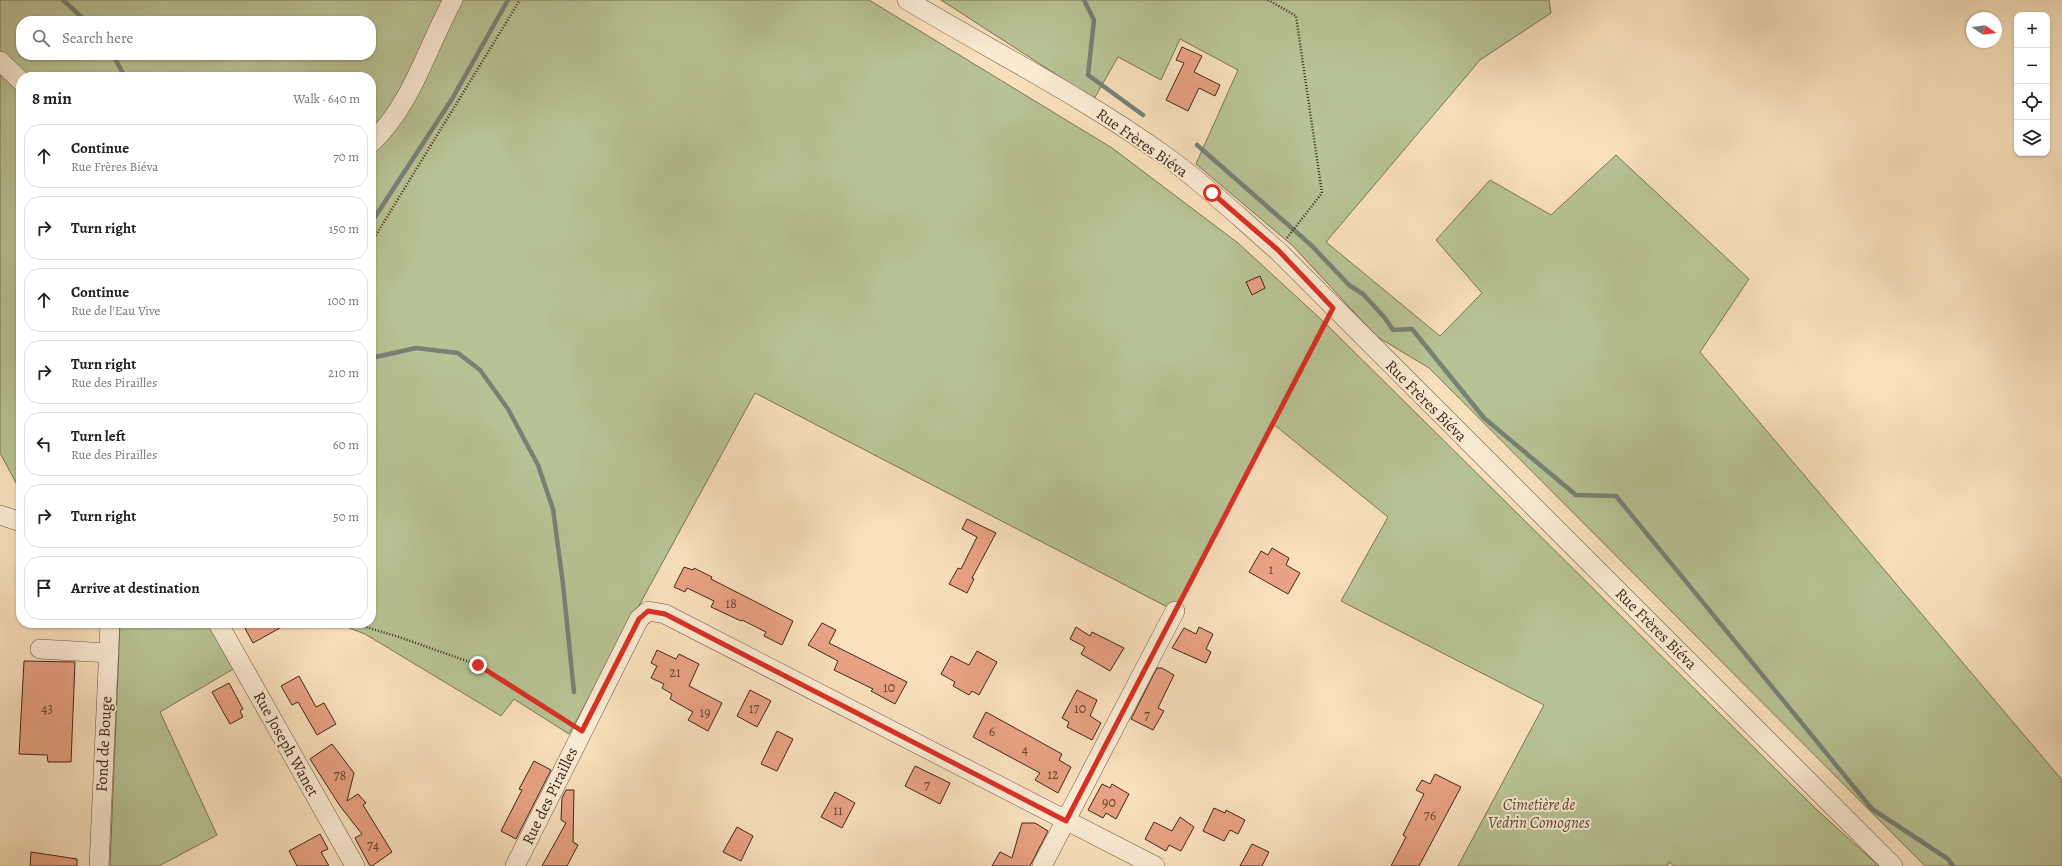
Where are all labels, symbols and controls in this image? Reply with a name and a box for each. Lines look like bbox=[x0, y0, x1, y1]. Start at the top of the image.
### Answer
north arrow bbox=[1966, 12, 2002, 48]
map controls bbox=[2014, 12, 2050, 156]
button: + bbox=[2014, 12, 2050, 48]
search box bbox=[16, 16, 376, 60]
icon: search bbox=[30, 27, 52, 49]
text: Search here bbox=[62, 28, 133, 48]
button: − bbox=[2014, 48, 2050, 84]
button: locate bbox=[2014, 84, 2050, 120]
text: 8 min bbox=[32, 87, 72, 110]
text: Walk · 640 m bbox=[293, 90, 360, 107]
street label: Rue Frères Biéva bbox=[1092, 103, 1193, 183]
button: layers bbox=[2014, 120, 2050, 156]
text: Continue bbox=[71, 138, 129, 158]
icon: ahead bbox=[33, 145, 55, 167]
text: 70 m bbox=[333, 148, 359, 165]
text: Rue Frères Biéva bbox=[71, 158, 158, 175]
route start bbox=[1203, 184, 1221, 202]
icon: right bbox=[33, 217, 55, 239]
text: Turn right bbox=[71, 218, 136, 238]
text: 150 m bbox=[329, 220, 359, 237]
text: Continue bbox=[71, 282, 129, 302]
icon: ahead bbox=[33, 289, 55, 311]
text: 100 m bbox=[327, 292, 359, 309]
text: Rue de l'Eau Vive bbox=[71, 302, 160, 319]
text: Turn right bbox=[71, 354, 136, 374]
street label: Rue Frères Biéva bbox=[1380, 355, 1472, 447]
icon: right bbox=[33, 361, 55, 383]
text: 210 m bbox=[328, 364, 359, 381]
text: Rue des Pirailles bbox=[71, 374, 157, 391]
text: Turn left bbox=[71, 426, 126, 446]
icon: left bbox=[33, 433, 55, 455]
text: 60 m bbox=[333, 436, 359, 453]
text: Rue des Pirailles bbox=[71, 446, 157, 463]
icon: right bbox=[33, 505, 55, 527]
text: Turn right bbox=[71, 506, 136, 526]
text: 50 m bbox=[333, 508, 359, 525]
house number: 1 bbox=[1269, 560, 1274, 579]
icon: arrive bbox=[33, 577, 55, 599]
text: Arrive at destination bbox=[71, 578, 200, 598]
street label: Rue Frères Biéva bbox=[1610, 583, 1702, 675]
house number: 18 bbox=[725, 594, 737, 613]
route end bbox=[469, 656, 487, 674]
house number: 21 bbox=[669, 663, 681, 682]
house number: 10 bbox=[883, 678, 895, 697]
street label: Rue Joseph Wanet bbox=[248, 688, 324, 800]
street label: Fond de Bouge bbox=[91, 695, 117, 793]
house number: 43 bbox=[41, 699, 53, 718]
house number: 17 bbox=[749, 699, 759, 718]
house number: 10 bbox=[1074, 699, 1086, 718]
house number: 19 bbox=[699, 703, 711, 722]
house number: 7 bbox=[1144, 706, 1150, 725]
house number: 6 bbox=[989, 722, 995, 741]
house number: 4 bbox=[1022, 740, 1028, 759]
street label: Rue des Pirailles bbox=[517, 743, 583, 849]
house number: 12 bbox=[1047, 765, 1059, 784]
house number: 78 bbox=[334, 766, 347, 785]
house number: 7 bbox=[924, 776, 930, 795]
house number: 90 bbox=[1102, 793, 1116, 812]
park label: Cimetière de Vedrin Comognes bbox=[1488, 794, 1591, 834]
house number: 11 bbox=[833, 801, 843, 820]
house number: 76 bbox=[1424, 806, 1436, 825]
house number: 74 bbox=[367, 836, 379, 855]

